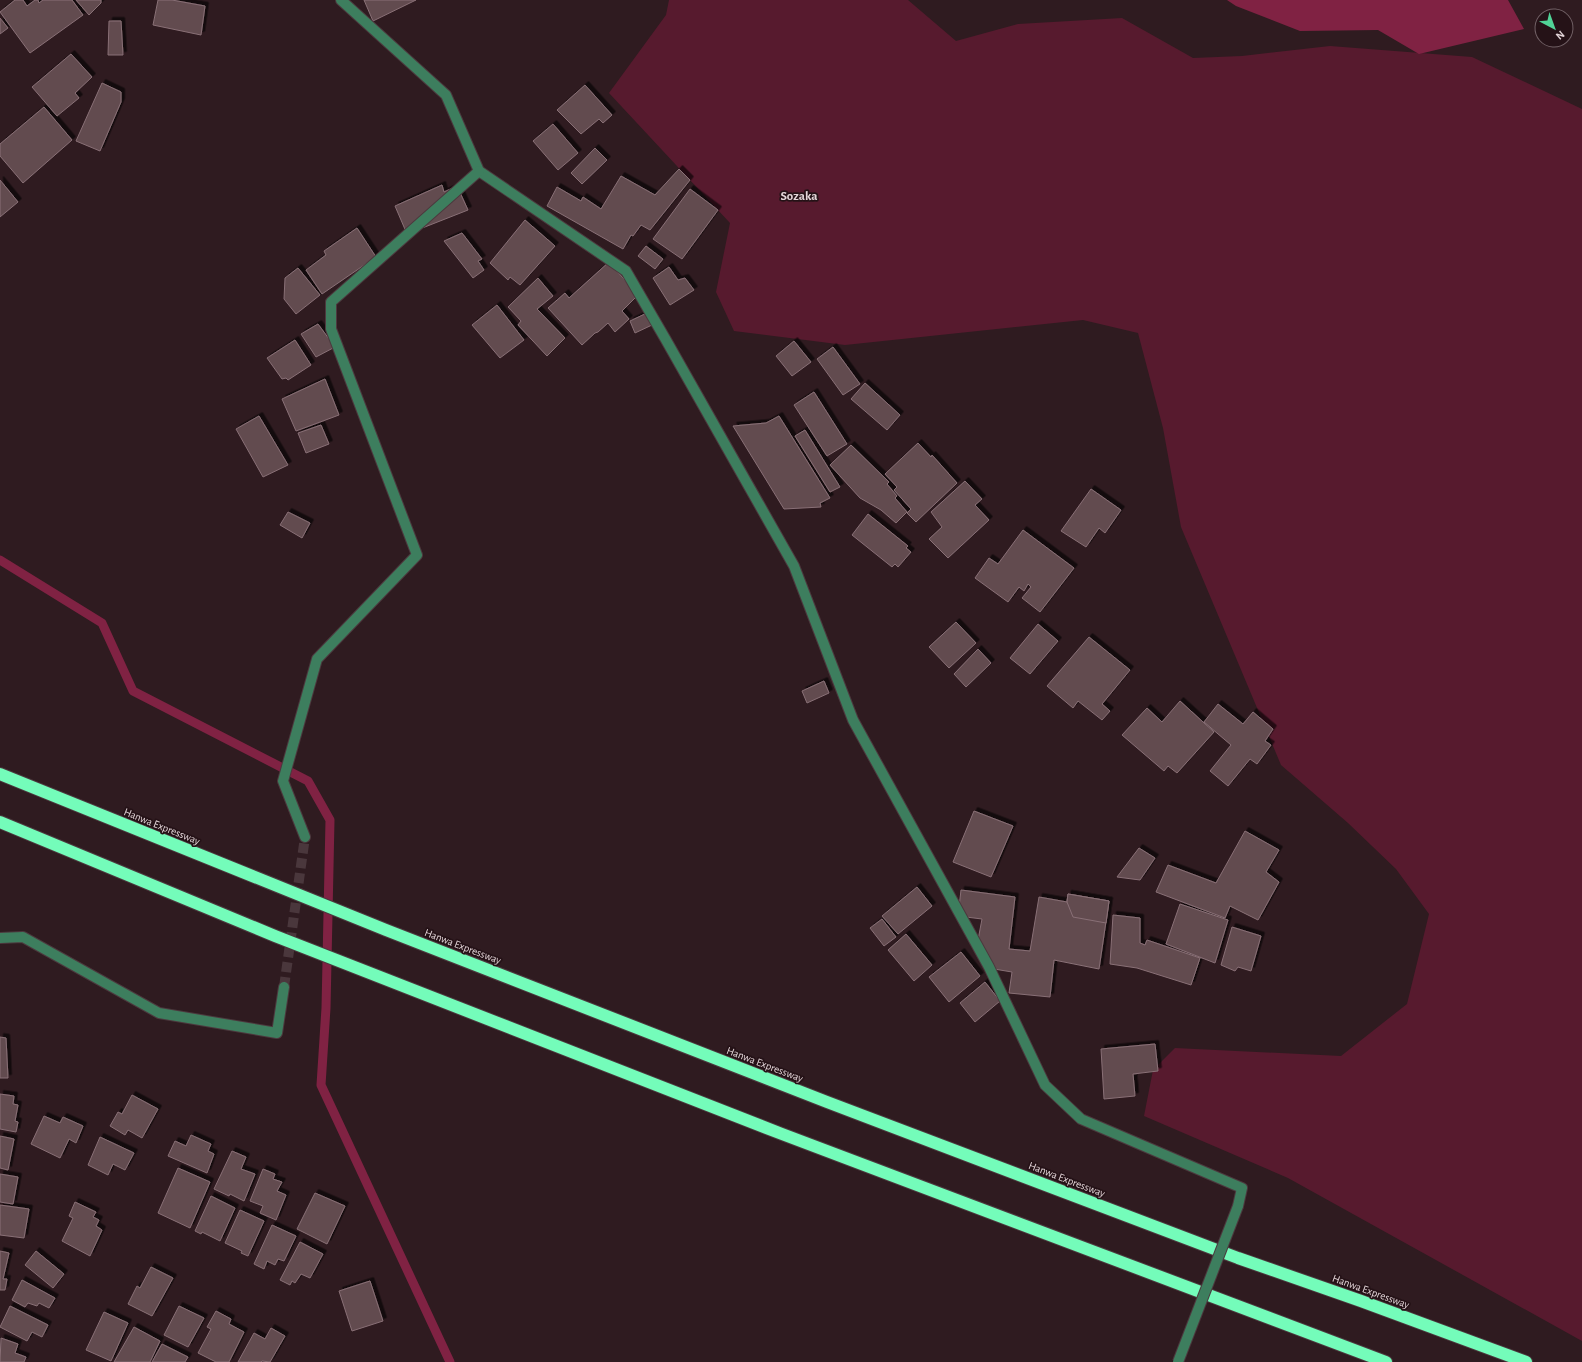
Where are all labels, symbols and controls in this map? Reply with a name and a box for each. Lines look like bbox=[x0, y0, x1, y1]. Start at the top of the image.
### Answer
north arrow bbox=[1534, 8, 1574, 48]
text: N bbox=[1554, 29, 1567, 42]
district label: Sozaka bbox=[781, 190, 817, 203]
street label: Hanwa Expressway bbox=[122, 806, 202, 847]
street label: Hanwa Expressway bbox=[423, 927, 503, 966]
street label: Hanwa Expressway bbox=[725, 1045, 805, 1084]
street label: Hanwa Expressway bbox=[1027, 1160, 1107, 1199]
street label: Hanwa Expressway bbox=[1331, 1272, 1411, 1311]

